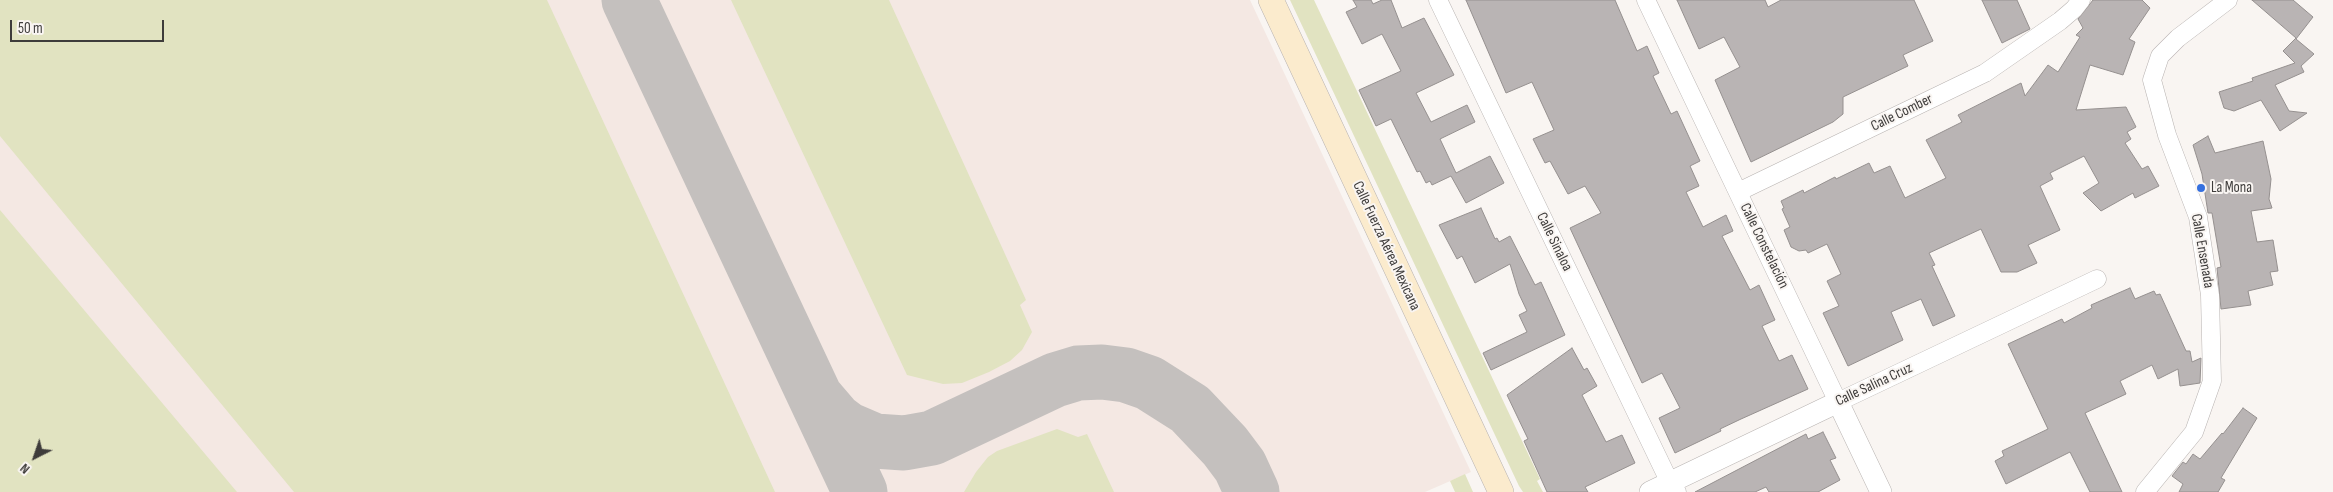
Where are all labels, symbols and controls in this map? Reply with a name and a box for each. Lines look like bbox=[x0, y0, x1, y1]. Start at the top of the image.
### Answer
scale bar bbox=[12, 10, 166, 42]
text: 50 m bbox=[18, 19, 43, 38]
street label: Calle Comber bbox=[1868, 90, 1936, 136]
street label: Calle Fuerza Aérea Mexicana bbox=[1348, 179, 1424, 313]
place label: La Mona bbox=[2211, 179, 2252, 197]
marker: La Mona bbox=[2195, 182, 2207, 194]
street label: Calle Constelación bbox=[1736, 201, 1792, 291]
street label: Calle Sinaloa bbox=[1532, 210, 1576, 274]
street label: Calle Ensenada bbox=[2187, 212, 2217, 290]
street label: Calle Salina Cruz bbox=[1833, 359, 1915, 411]
north arrow bbox=[10, 432, 60, 482]
text: N bbox=[16, 460, 33, 478]

